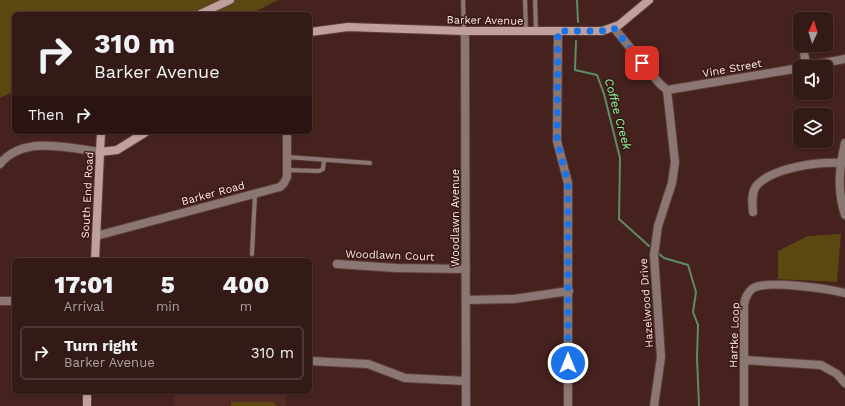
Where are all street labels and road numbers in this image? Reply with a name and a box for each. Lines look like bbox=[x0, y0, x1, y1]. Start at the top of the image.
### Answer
street label: Barker Avenue bbox=[447, 13, 523, 28]
street label: Vine Street bbox=[701, 57, 763, 80]
street label: South End Road bbox=[79, 151, 96, 239]
street label: Woodlawn Avenue bbox=[449, 169, 462, 267]
street label: Barker Road bbox=[180, 179, 246, 208]
street label: Woodlawn Court bbox=[345, 247, 435, 264]
street label: Hazelwood Drive bbox=[637, 258, 656, 348]
street label: Hartke Loop bbox=[727, 302, 742, 368]

